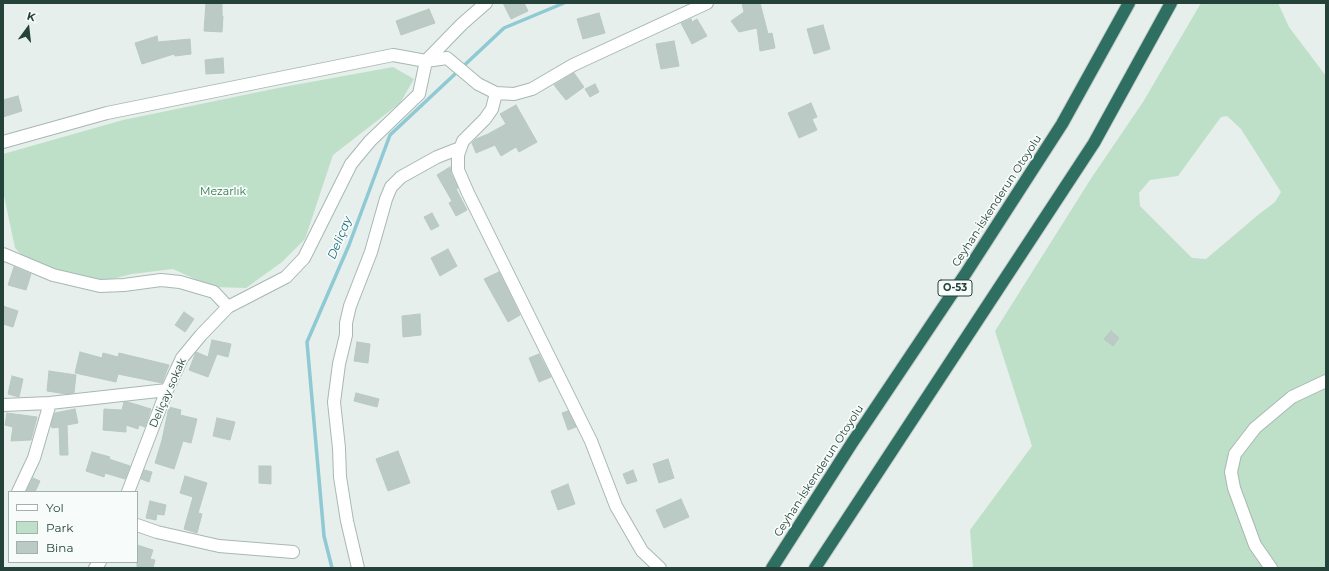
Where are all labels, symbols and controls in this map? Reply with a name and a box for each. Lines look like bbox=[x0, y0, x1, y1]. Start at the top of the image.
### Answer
north arrow bbox=[8, 8, 48, 48]
text: K bbox=[25, 9, 37, 24]
street label: Ceyhan-İskenderun Otoyolu bbox=[949, 133, 1045, 269]
park label: Mezarlık bbox=[200, 185, 246, 199]
water label: Deliçay bbox=[325, 215, 355, 261]
road number: O-53 bbox=[938, 280, 972, 296]
street label: Deliçay sokak bbox=[147, 356, 189, 430]
street label: Ceyhan-İskenderun Otoyolu bbox=[771, 403, 867, 539]
legend bbox=[8, 491, 138, 563]
text: Yol bbox=[46, 500, 64, 515]
text: Park bbox=[46, 520, 73, 535]
text: Bina bbox=[46, 540, 73, 555]

